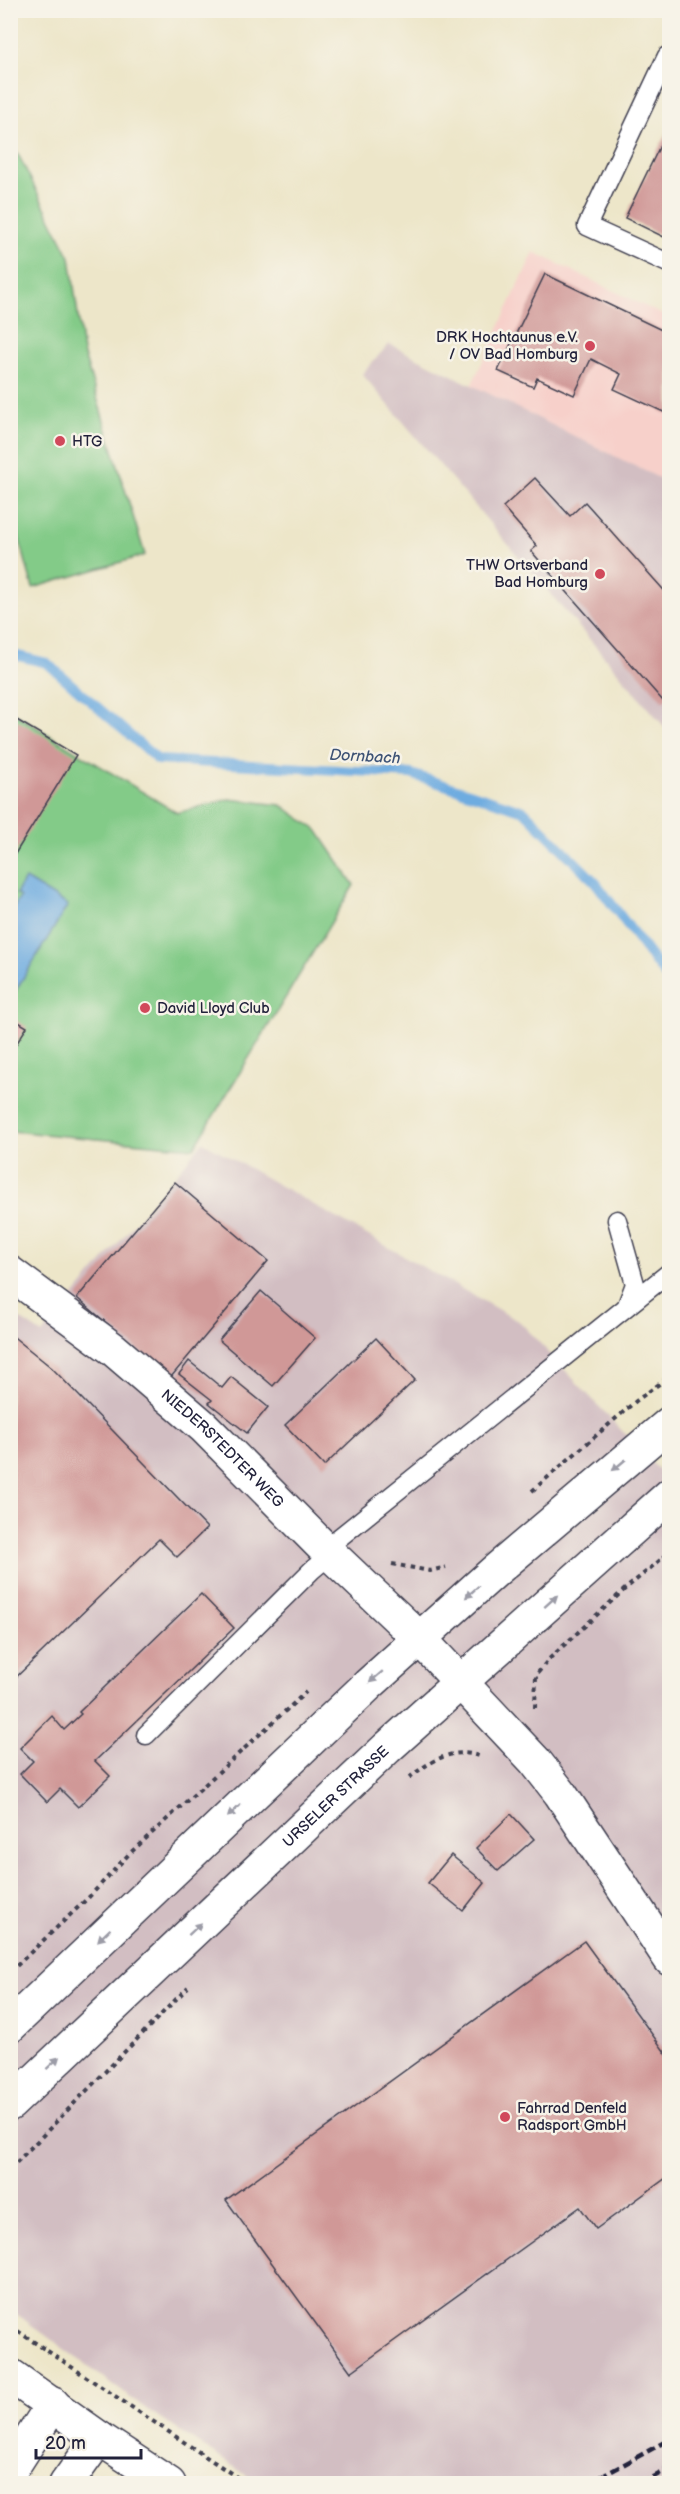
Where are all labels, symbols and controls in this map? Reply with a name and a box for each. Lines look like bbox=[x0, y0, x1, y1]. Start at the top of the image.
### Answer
place label: DRK Hochtaunus e.V. / OV Bad Homburg bbox=[436, 328, 578, 364]
marker: DRK Hochtaunus e.V. / OV Bad Homburg bbox=[583, 339, 597, 353]
place label: HTG bbox=[72, 432, 102, 451]
marker: HTG bbox=[53, 434, 67, 448]
place label: THW Ortsverband Bad Homburg bbox=[466, 556, 588, 592]
marker: THW Ortsverband Bad Homburg bbox=[593, 567, 607, 581]
water label: Dornbach bbox=[329, 746, 401, 768]
place label: David Lloyd Club bbox=[157, 999, 270, 1018]
marker: David Lloyd Club bbox=[138, 1001, 152, 1015]
street label: NIEDERSTEDTER WEG bbox=[157, 1385, 288, 1512]
one-way arrow bbox=[612, 1458, 627, 1471]
one-way arrow bbox=[464, 1585, 479, 1599]
one-way arrow bbox=[543, 1595, 558, 1608]
one-way arrow bbox=[369, 1670, 384, 1683]
street label: URSELER STRASSE bbox=[279, 1742, 393, 1851]
one-way arrow bbox=[227, 1804, 242, 1818]
one-way arrow bbox=[187, 1923, 201, 1937]
one-way arrow bbox=[98, 1928, 112, 1942]
one-way arrow bbox=[46, 2057, 60, 2071]
place label: Fahrrad Denfeld Radsport GmbH bbox=[517, 2099, 627, 2135]
marker: Fahrrad Denfeld Radsport GmbH bbox=[498, 2110, 512, 2124]
scale bar bbox=[36, 2422, 141, 2460]
text: 20 m bbox=[45, 2433, 86, 2454]

